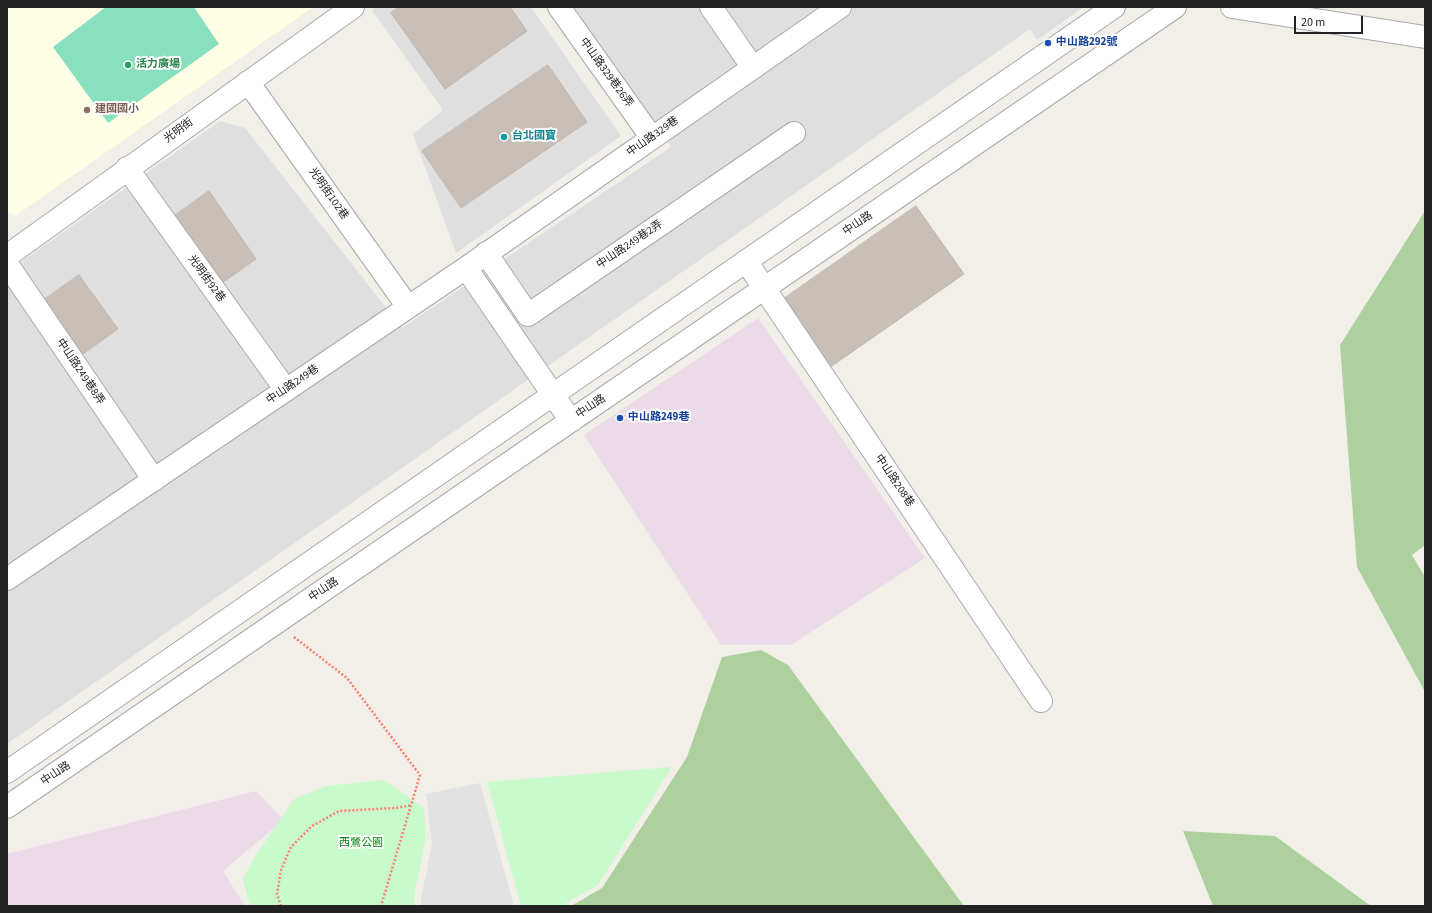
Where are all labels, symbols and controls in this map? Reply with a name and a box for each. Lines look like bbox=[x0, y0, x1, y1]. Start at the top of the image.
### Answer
scale bar bbox=[1296, 8, 1365, 34]
text: 20 m bbox=[1301, 14, 1325, 31]
street label: 中山路329巷26弄 bbox=[576, 36, 636, 110]
place label: 中山路292號 bbox=[1056, 36, 1117, 50]
marker: 中山路292號 bbox=[1043, 38, 1053, 48]
place label: 活力廣場 bbox=[136, 58, 180, 72]
marker: 活力廣場 bbox=[123, 60, 133, 70]
place label: 建國國小 bbox=[95, 103, 139, 117]
marker: 建國國小 bbox=[82, 105, 92, 115]
street label: 中山路329巷 bbox=[624, 114, 682, 160]
street label: 光明街 bbox=[162, 116, 196, 146]
place label: 台北國寶 bbox=[512, 130, 556, 144]
marker: 台北國寶 bbox=[499, 132, 509, 142]
street label: 光明街102巷 bbox=[305, 165, 351, 223]
street label: 中山路 bbox=[841, 209, 875, 239]
street label: 中山路249巷2弄 bbox=[594, 218, 666, 272]
street label: 光明街92巷 bbox=[185, 253, 227, 305]
street label: 中山路249巷8弄 bbox=[53, 336, 107, 408]
street label: 中山路249巷 bbox=[264, 363, 322, 407]
street label: 中山路 bbox=[574, 392, 608, 422]
place label: 中山路249巷 bbox=[628, 411, 689, 425]
marker: 中山路249巷 bbox=[615, 413, 625, 423]
street label: 中山路208巷 bbox=[872, 452, 916, 510]
street label: 中山路 bbox=[307, 575, 341, 605]
street label: 中山路 bbox=[39, 759, 73, 789]
park label: 西鶯公園 bbox=[339, 837, 383, 851]

